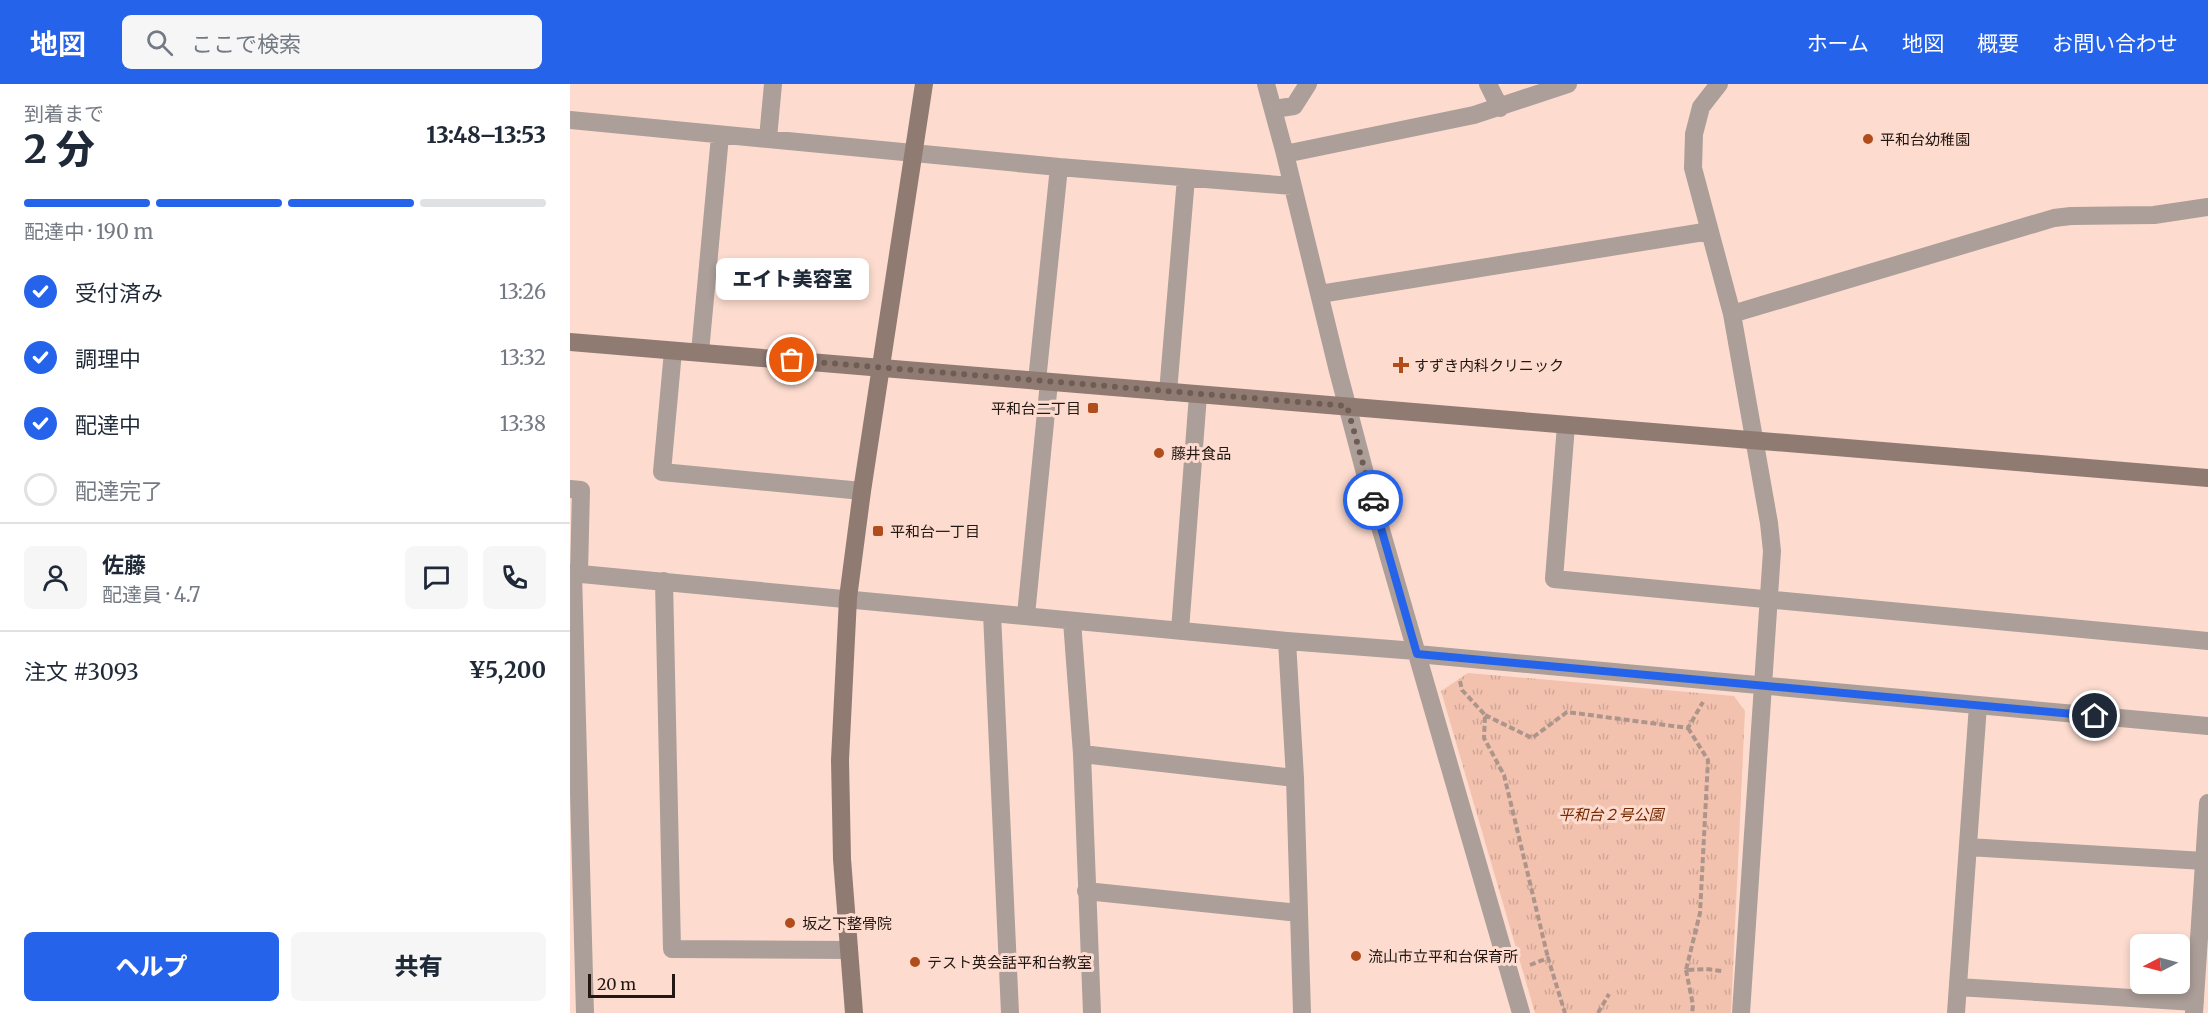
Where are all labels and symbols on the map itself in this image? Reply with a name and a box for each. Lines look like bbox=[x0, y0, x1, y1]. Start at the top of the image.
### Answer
place label: 平和台幼稚園 bbox=[1880, 130, 1970, 149]
marker: 平和台幼稚園 bbox=[1861, 132, 1875, 146]
callout: エイト美容室 bbox=[716, 258, 868, 300]
pin bbox=[766, 334, 817, 385]
marker: すずき内科クリニック bbox=[1392, 356, 1410, 374]
place label: すずき内科クリニック bbox=[1414, 356, 1564, 375]
place label: 平和台二丁目 bbox=[991, 399, 1081, 418]
marker: 平和台二丁目 bbox=[1086, 401, 1100, 415]
place label: 藤井食品 bbox=[1171, 444, 1231, 463]
marker: 藤井食品 bbox=[1152, 446, 1166, 460]
courier bbox=[1343, 470, 1403, 530]
place label: 平和台一丁目 bbox=[890, 522, 980, 541]
marker: 平和台一丁目 bbox=[871, 524, 885, 538]
pin bbox=[2069, 690, 2120, 741]
park label: 平和台２号公園 bbox=[1558, 805, 1665, 824]
place label: 坂之下整骨院 bbox=[802, 914, 892, 933]
marker: 坂之下整骨院 bbox=[783, 916, 797, 930]
north arrow bbox=[2130, 934, 2190, 994]
place label: 流山市立平和台保育所 bbox=[1368, 947, 1518, 966]
marker: 流山市立平和台保育所 bbox=[1349, 949, 1363, 963]
place label: テスト英会話平和台教室 bbox=[927, 953, 1092, 972]
marker: テスト英会話平和台教室 bbox=[908, 955, 922, 969]
scale bar bbox=[588, 971, 675, 998]

